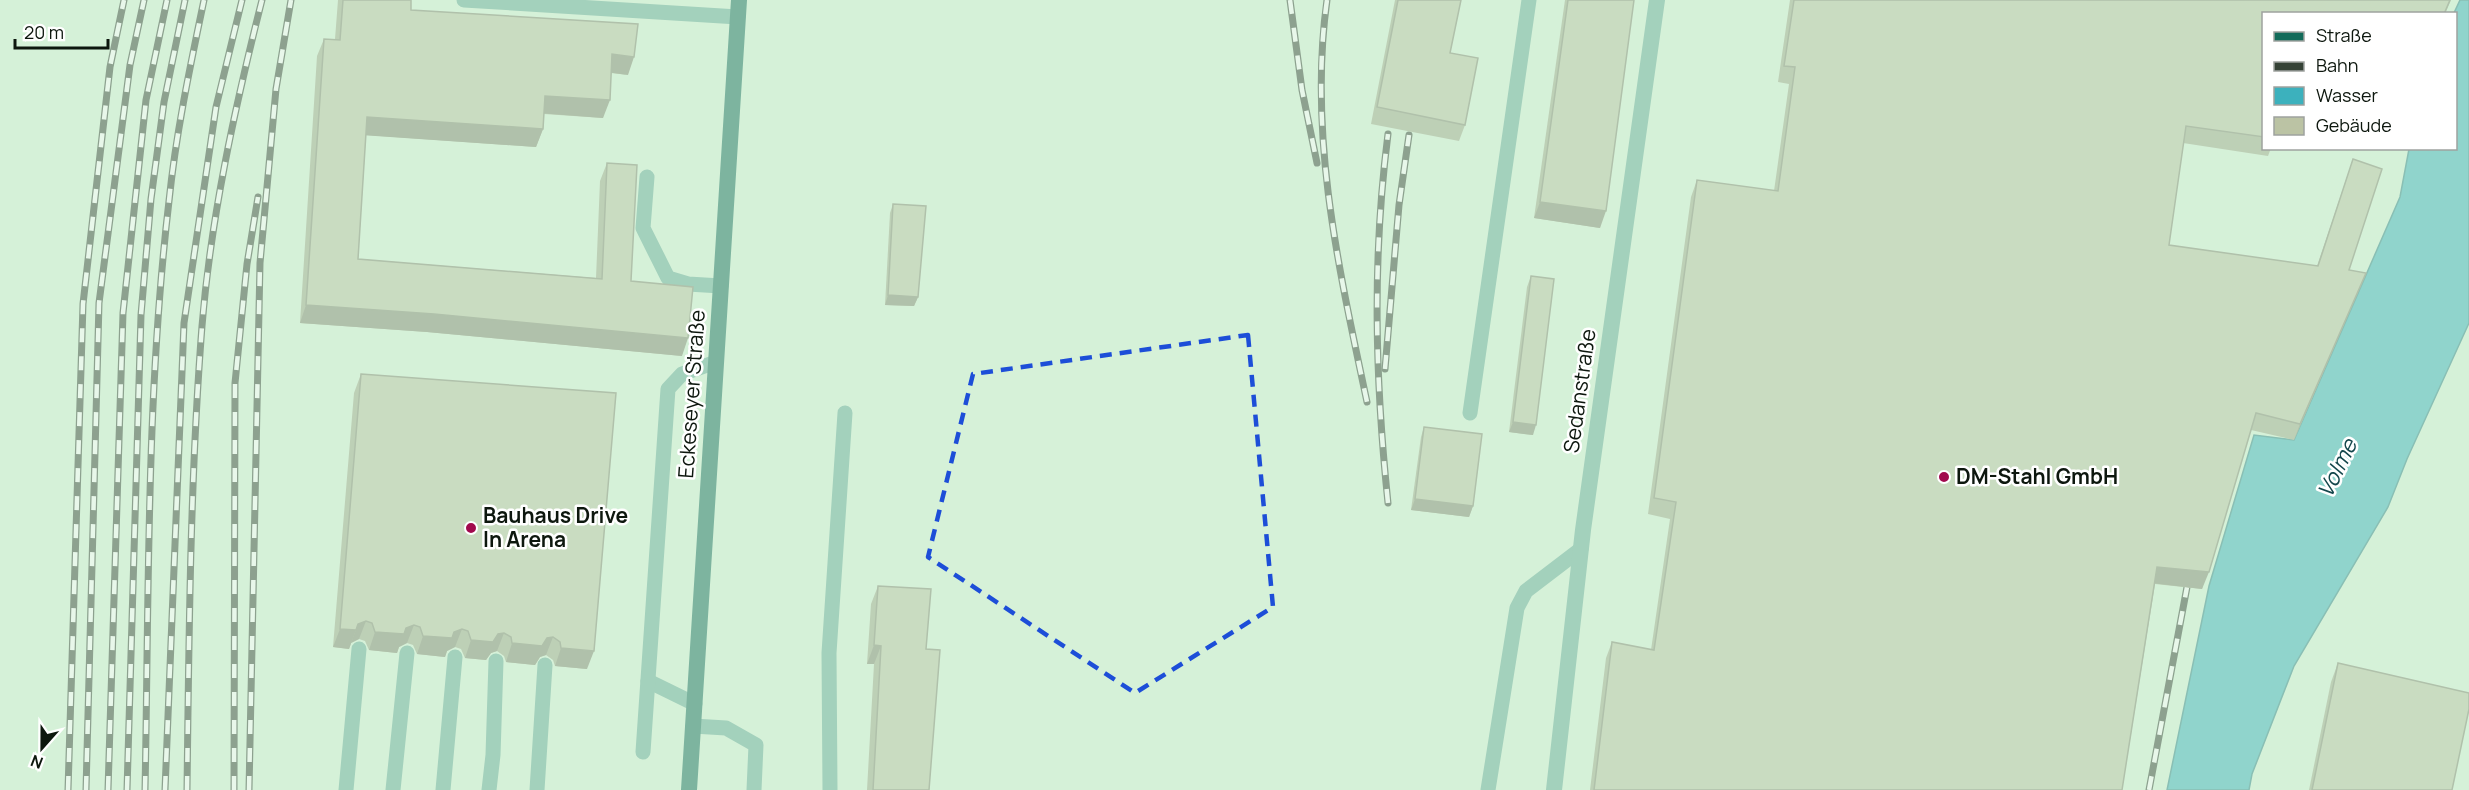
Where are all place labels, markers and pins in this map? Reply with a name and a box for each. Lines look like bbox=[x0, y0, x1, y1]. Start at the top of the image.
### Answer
place label: DM-Stahl GmbH bbox=[1956, 462, 2118, 490]
marker: DM-Stahl GmbH bbox=[1937, 470, 1951, 484]
place label: Bauhaus Drive In Arena bbox=[483, 501, 628, 553]
marker: Bauhaus Drive In Arena bbox=[464, 521, 478, 535]

